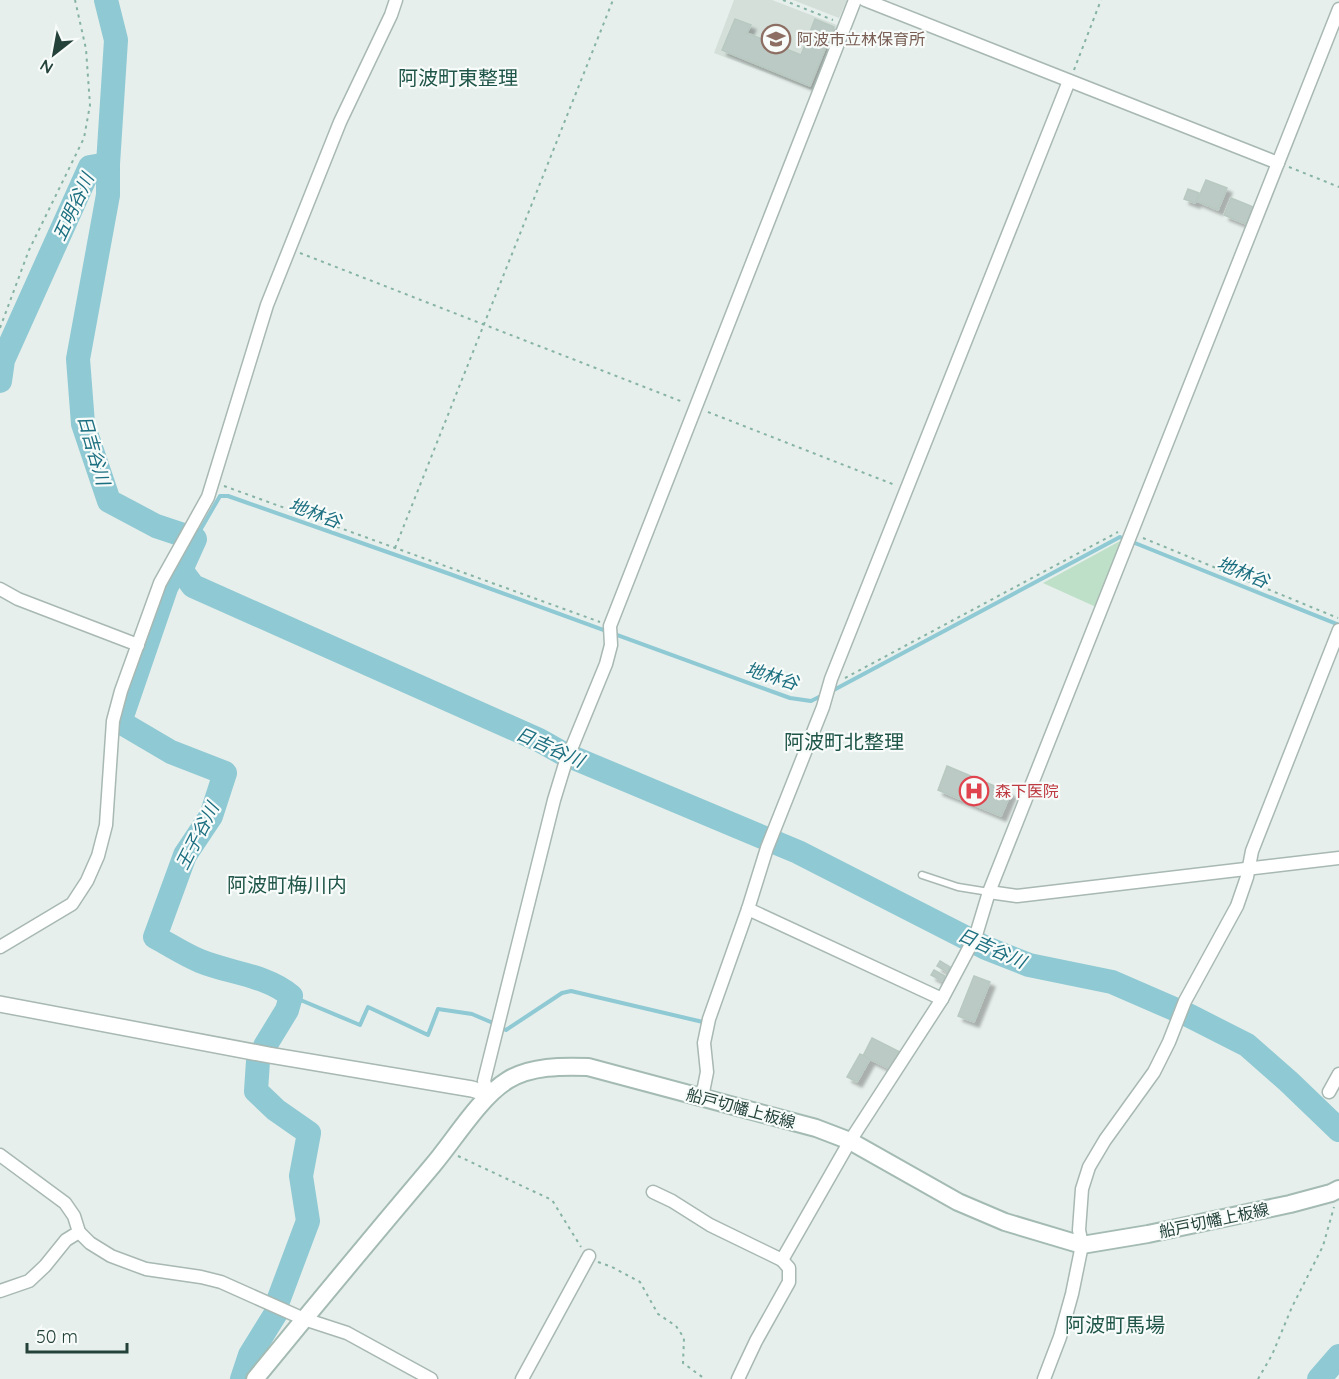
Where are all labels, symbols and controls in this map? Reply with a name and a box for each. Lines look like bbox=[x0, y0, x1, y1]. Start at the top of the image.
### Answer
school or university icon: 阿波市立林保育所 bbox=[760, 23, 792, 55]
north arrow bbox=[24, 24, 84, 84]
place label: 阿波市立林保育所 bbox=[797, 29, 925, 49]
text: N bbox=[36, 55, 56, 78]
district label: 阿波町東整理 bbox=[398, 65, 518, 90]
water label: 五明谷川 bbox=[47, 168, 99, 244]
water label: 日吉谷川 bbox=[73, 412, 116, 490]
water label: 地林谷 bbox=[286, 493, 346, 534]
water label: 地林谷 bbox=[1214, 551, 1274, 594]
water label: 地林谷 bbox=[743, 657, 803, 695]
water label: 日吉谷川 bbox=[512, 722, 589, 773]
district label: 阿波町北整理 bbox=[784, 729, 904, 754]
hospital icon: 森下医院 bbox=[958, 775, 990, 807]
place label: 森下医院 bbox=[995, 781, 1059, 801]
water label: 王子谷川 bbox=[170, 797, 224, 873]
district label: 阿波町梅川内 bbox=[227, 872, 347, 897]
water label: 日吉谷川 bbox=[954, 923, 1031, 974]
street label: 船戸切幡上板線 bbox=[684, 1084, 798, 1132]
street label: 船戸切幡上板線 bbox=[1157, 1199, 1271, 1241]
district label: 阿波町馬場 bbox=[1065, 1312, 1165, 1337]
scale bar bbox=[27, 1316, 128, 1354]
text: 50 m bbox=[36, 1325, 78, 1348]

